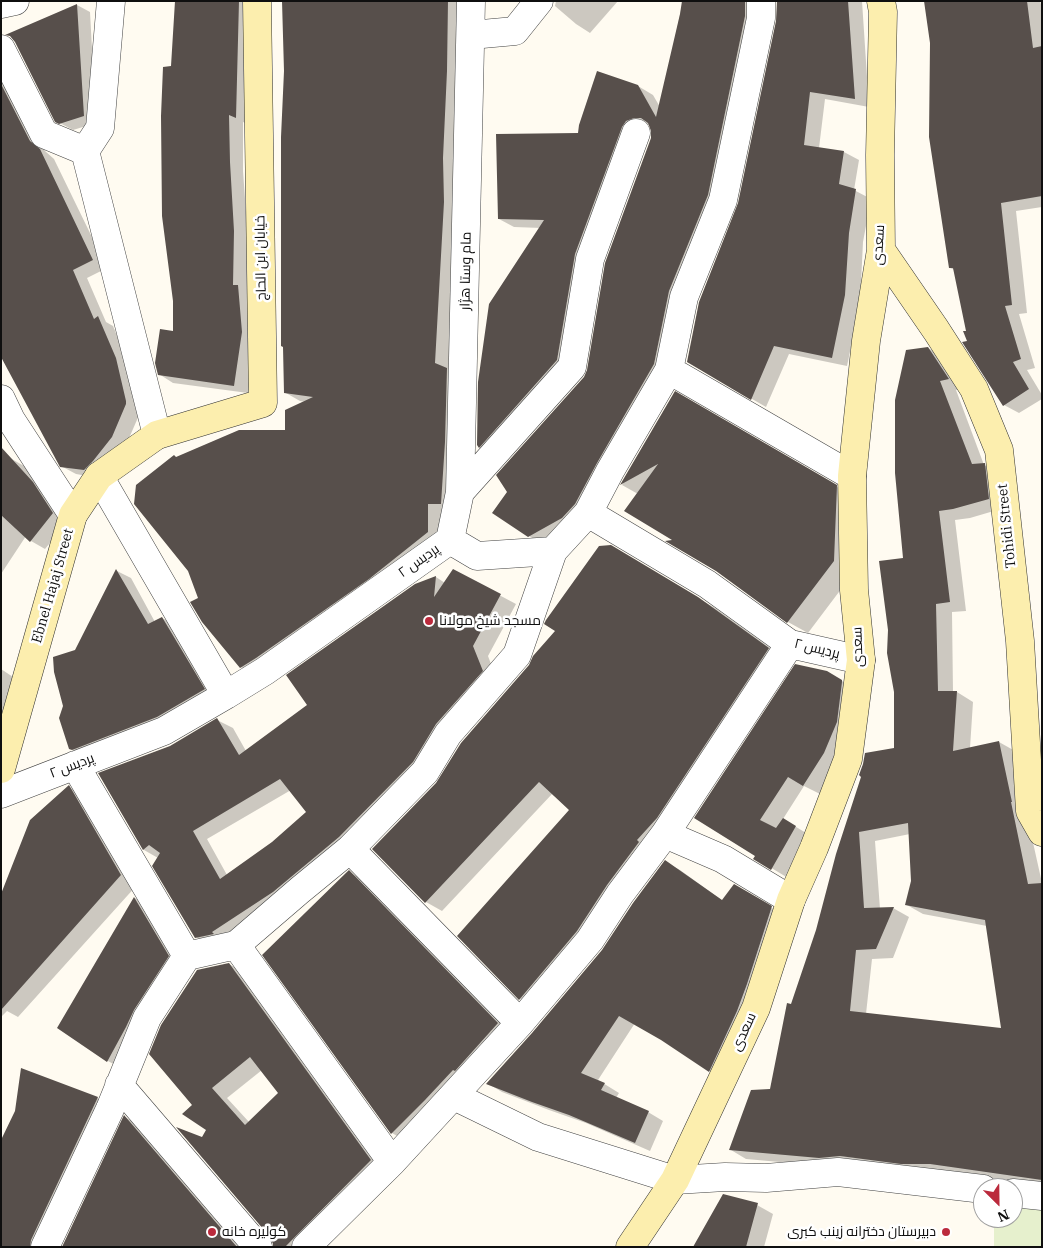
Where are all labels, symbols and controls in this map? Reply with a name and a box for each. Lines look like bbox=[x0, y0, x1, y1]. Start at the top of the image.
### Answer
street label: خیابان ابن الحاج bbox=[252, 215, 270, 301]
street label: سعدی bbox=[870, 224, 888, 266]
street label: مام وستا هژار bbox=[457, 232, 475, 310]
street label: Tohidi Street bbox=[994, 483, 1020, 569]
street label: Ebnel Hajaj Street bbox=[29, 527, 77, 645]
street label: پردیس ۲ bbox=[395, 541, 443, 581]
place label: مسجد شیخ مولانا bbox=[439, 613, 541, 629]
marker: مسجد شیخ مولانا bbox=[423, 615, 435, 627]
street label: سعدی bbox=[849, 626, 867, 668]
street label: پردیس ۲ bbox=[792, 635, 842, 663]
street label: پردیس ۲ bbox=[47, 750, 97, 782]
street label: سعدی bbox=[728, 1010, 760, 1054]
north arrow bbox=[973, 1178, 1023, 1228]
text: N bbox=[995, 1205, 1012, 1226]
place label: کولیره خانه bbox=[222, 1224, 286, 1240]
place label: دبیرستان دخترانه زینب کبری bbox=[787, 1224, 936, 1240]
marker: کولیره خانه bbox=[206, 1226, 218, 1238]
marker: دبیرستان دخترانه زینب کبری bbox=[940, 1226, 952, 1238]

